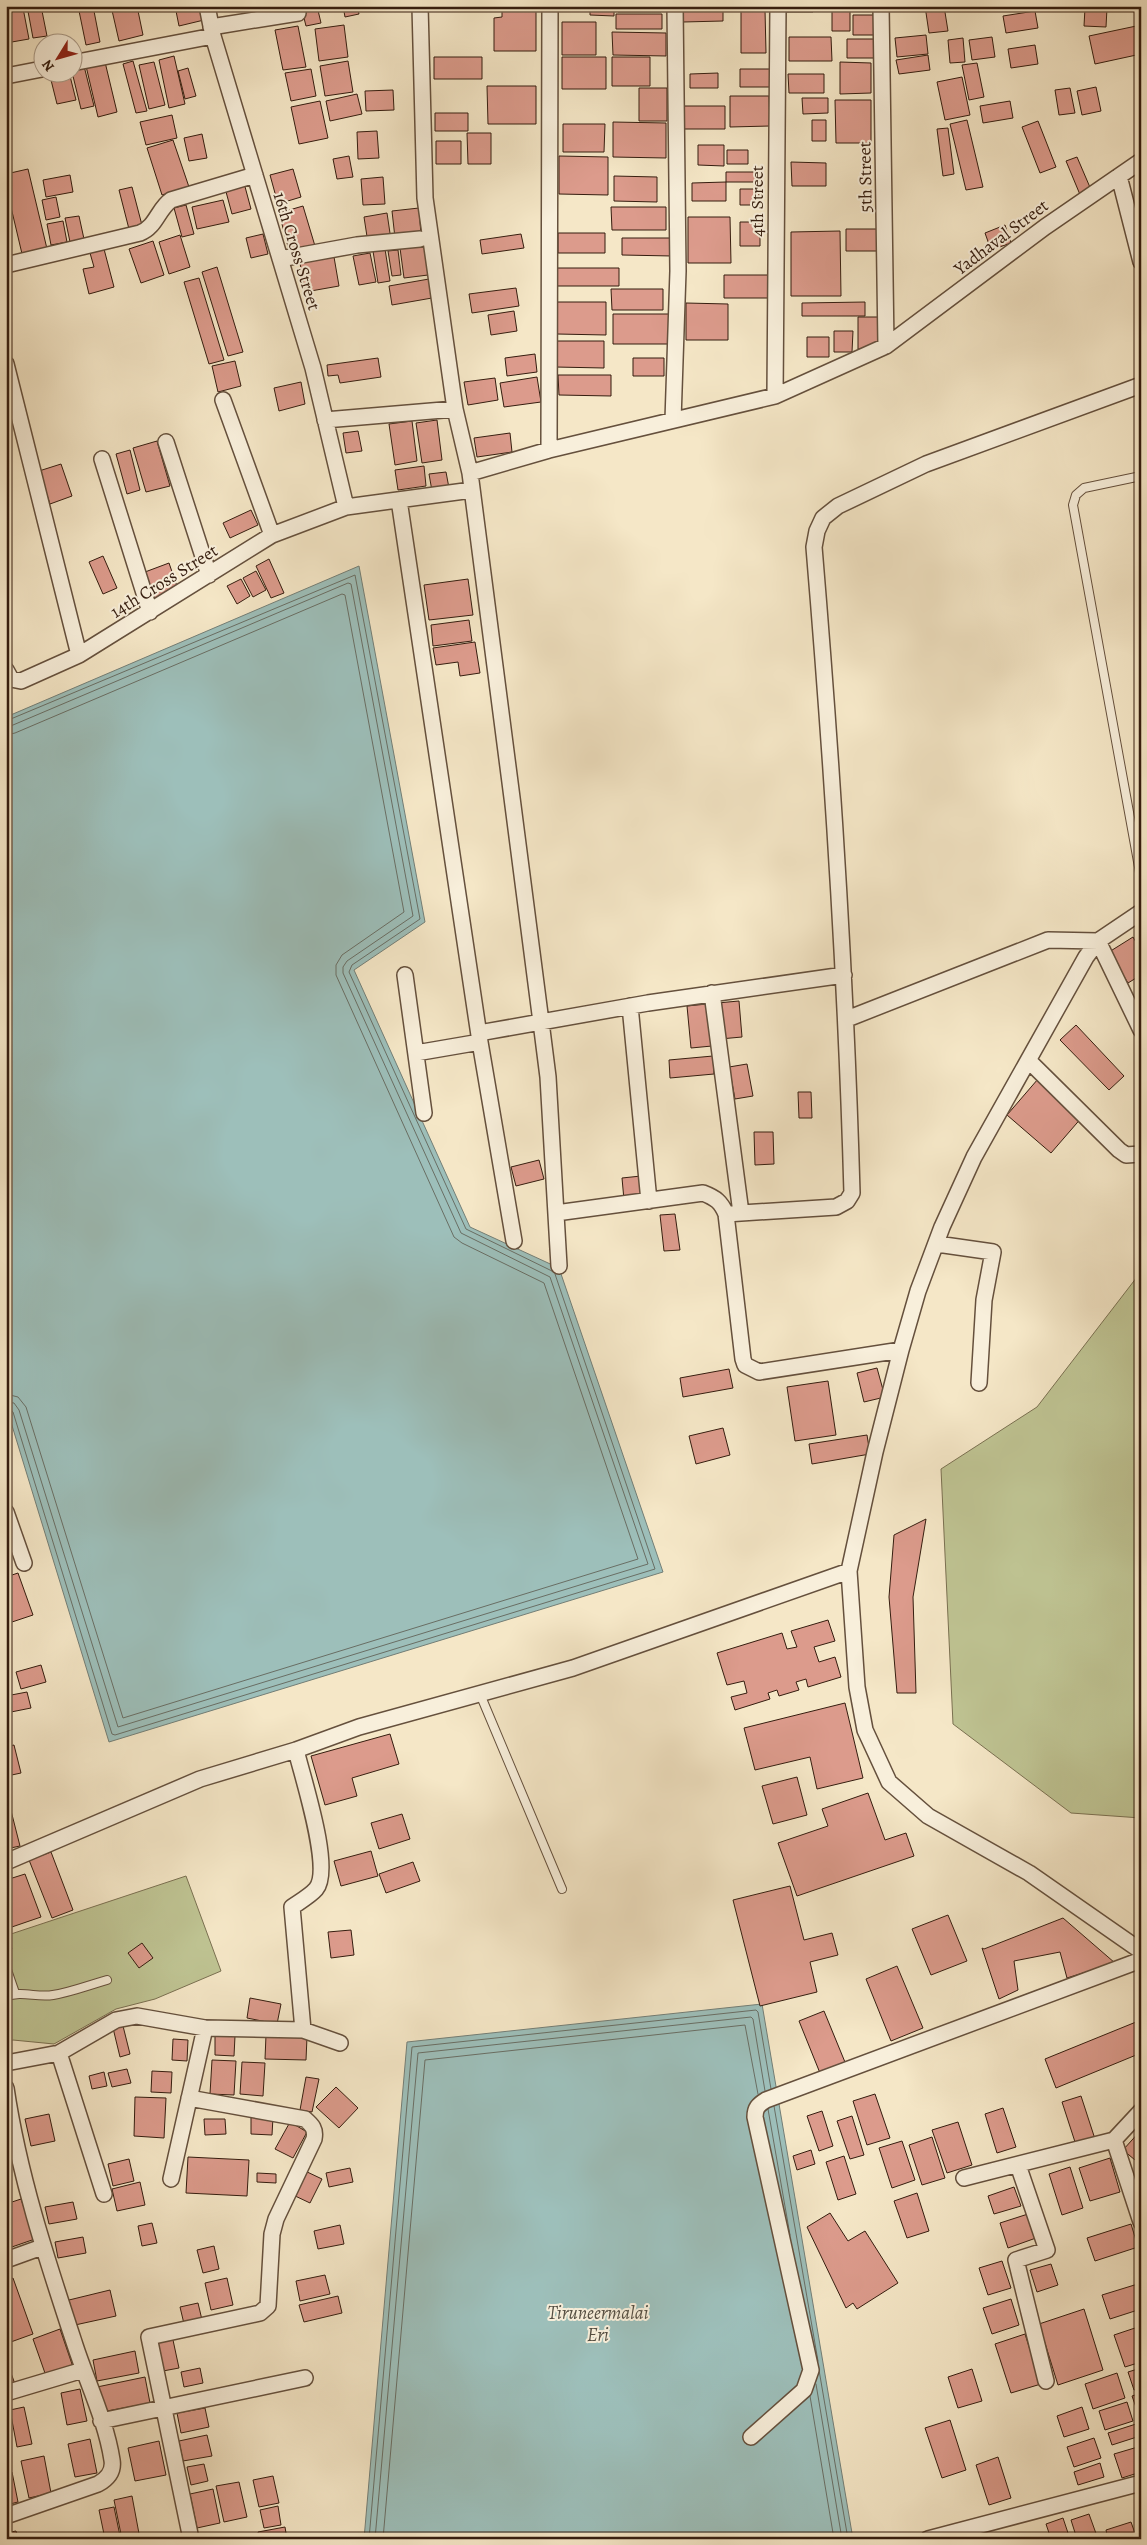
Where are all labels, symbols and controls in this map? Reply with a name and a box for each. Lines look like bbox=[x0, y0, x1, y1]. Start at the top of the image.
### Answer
north arrow bbox=[32, 32, 82, 82]
text: N bbox=[37, 56, 59, 75]
street label: 5th Street bbox=[852, 141, 878, 213]
street label: 4th Street bbox=[745, 165, 769, 237]
street label: 16th Cross Street bbox=[268, 189, 326, 313]
street label: Yadhaval Street bbox=[948, 193, 1053, 281]
street label: 14th Cross Street bbox=[106, 538, 222, 624]
water label: Tiruneermalai Eri bbox=[547, 2300, 649, 2348]

